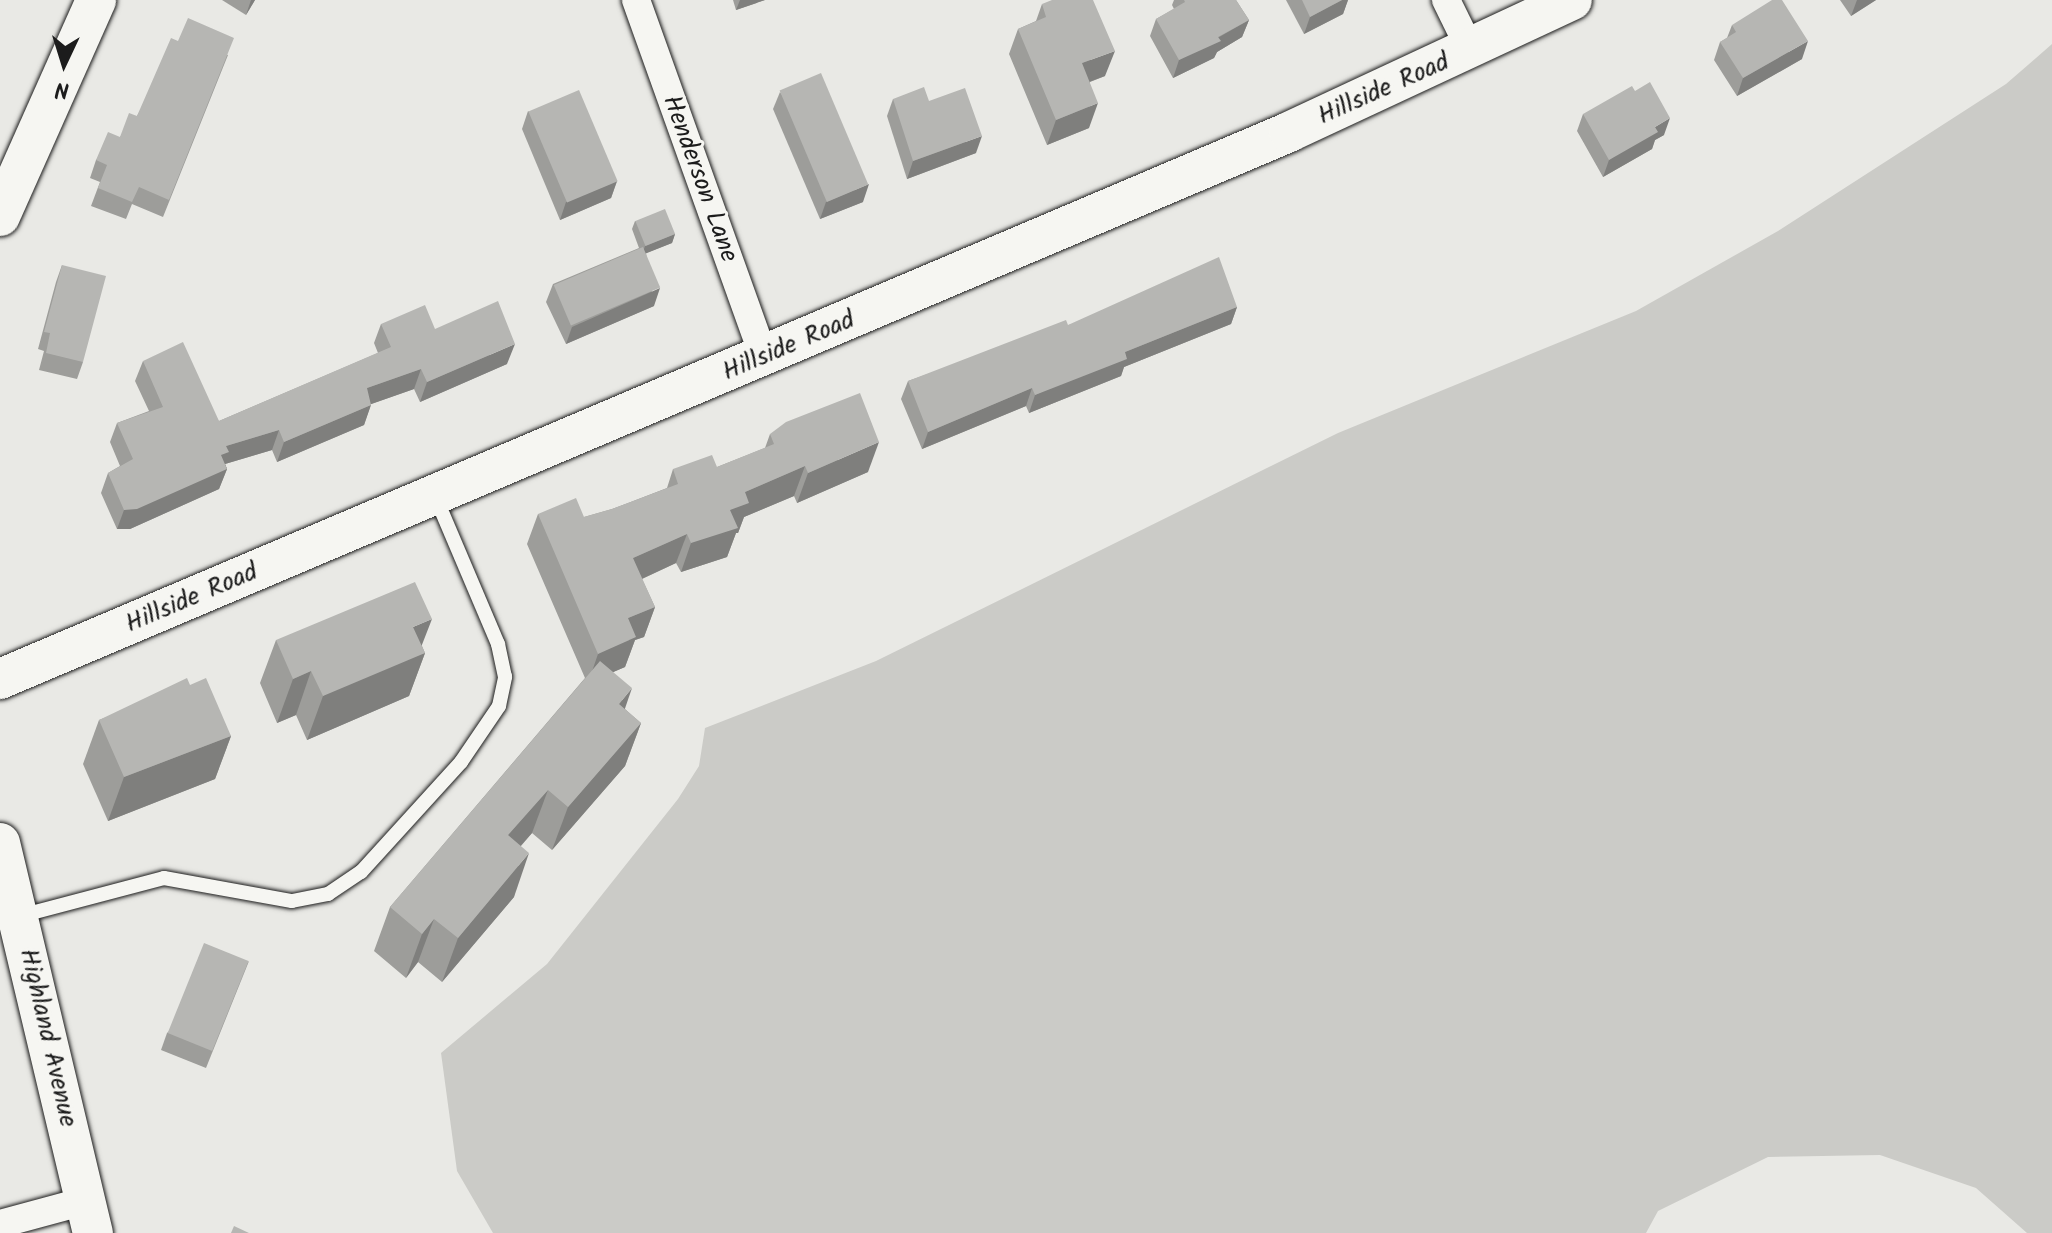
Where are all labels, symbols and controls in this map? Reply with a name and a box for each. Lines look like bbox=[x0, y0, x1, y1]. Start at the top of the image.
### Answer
north arrow bbox=[24, 24, 104, 104]
street label: Hillside Road bbox=[1313, 47, 1455, 133]
text: N bbox=[54, 70, 70, 106]
street label: Henderson Lane bbox=[654, 91, 744, 267]
street label: Hillside Road bbox=[718, 305, 860, 389]
street label: Hillside Road bbox=[121, 557, 263, 641]
street label: Highland Avenue bbox=[11, 946, 83, 1130]

